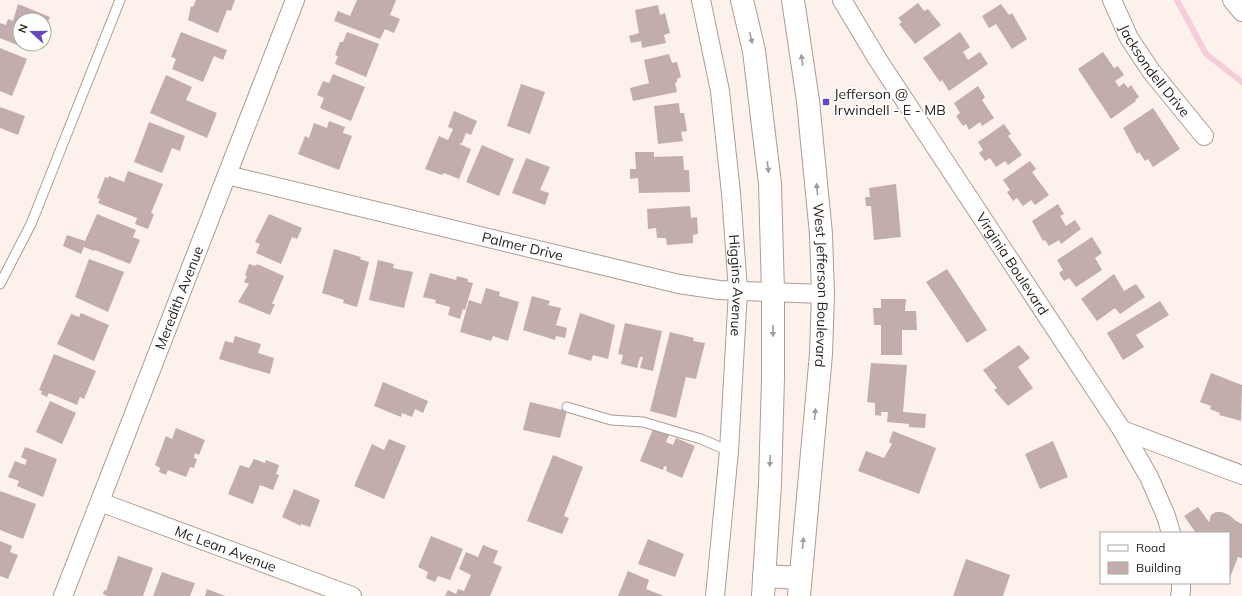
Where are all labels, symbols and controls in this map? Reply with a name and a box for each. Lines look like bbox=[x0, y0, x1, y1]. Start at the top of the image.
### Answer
north arrow bbox=[12, 12, 52, 52]
text: N bbox=[15, 22, 31, 35]
street label: Jacksondell Drive bbox=[1115, 22, 1194, 121]
one-way arrow bbox=[748, 32, 754, 44]
one-way arrow bbox=[799, 54, 805, 66]
place label: Jefferson @ Irwindell - E - MB bbox=[834, 85, 946, 119]
marker: Jefferson @ Irwindell - E - MB bbox=[821, 97, 831, 107]
one-way arrow bbox=[764, 161, 771, 173]
one-way arrow bbox=[813, 183, 820, 195]
street label: West Jefferson Boulevard bbox=[809, 202, 832, 368]
street label: Virginia Boulevard bbox=[972, 209, 1053, 318]
street label: Palmer Drive bbox=[480, 228, 565, 265]
street label: Higgins Avenue bbox=[725, 234, 747, 337]
street label: Meredith Avenue bbox=[151, 243, 207, 352]
one-way arrow bbox=[770, 325, 776, 338]
one-way arrow bbox=[812, 408, 819, 420]
one-way arrow bbox=[767, 455, 774, 467]
street label: Mc Lean Avenue bbox=[172, 522, 279, 576]
legend bbox=[1100, 532, 1230, 584]
one-way arrow bbox=[800, 537, 807, 549]
text: Road bbox=[1136, 540, 1165, 555]
text: Building bbox=[1136, 560, 1181, 575]

